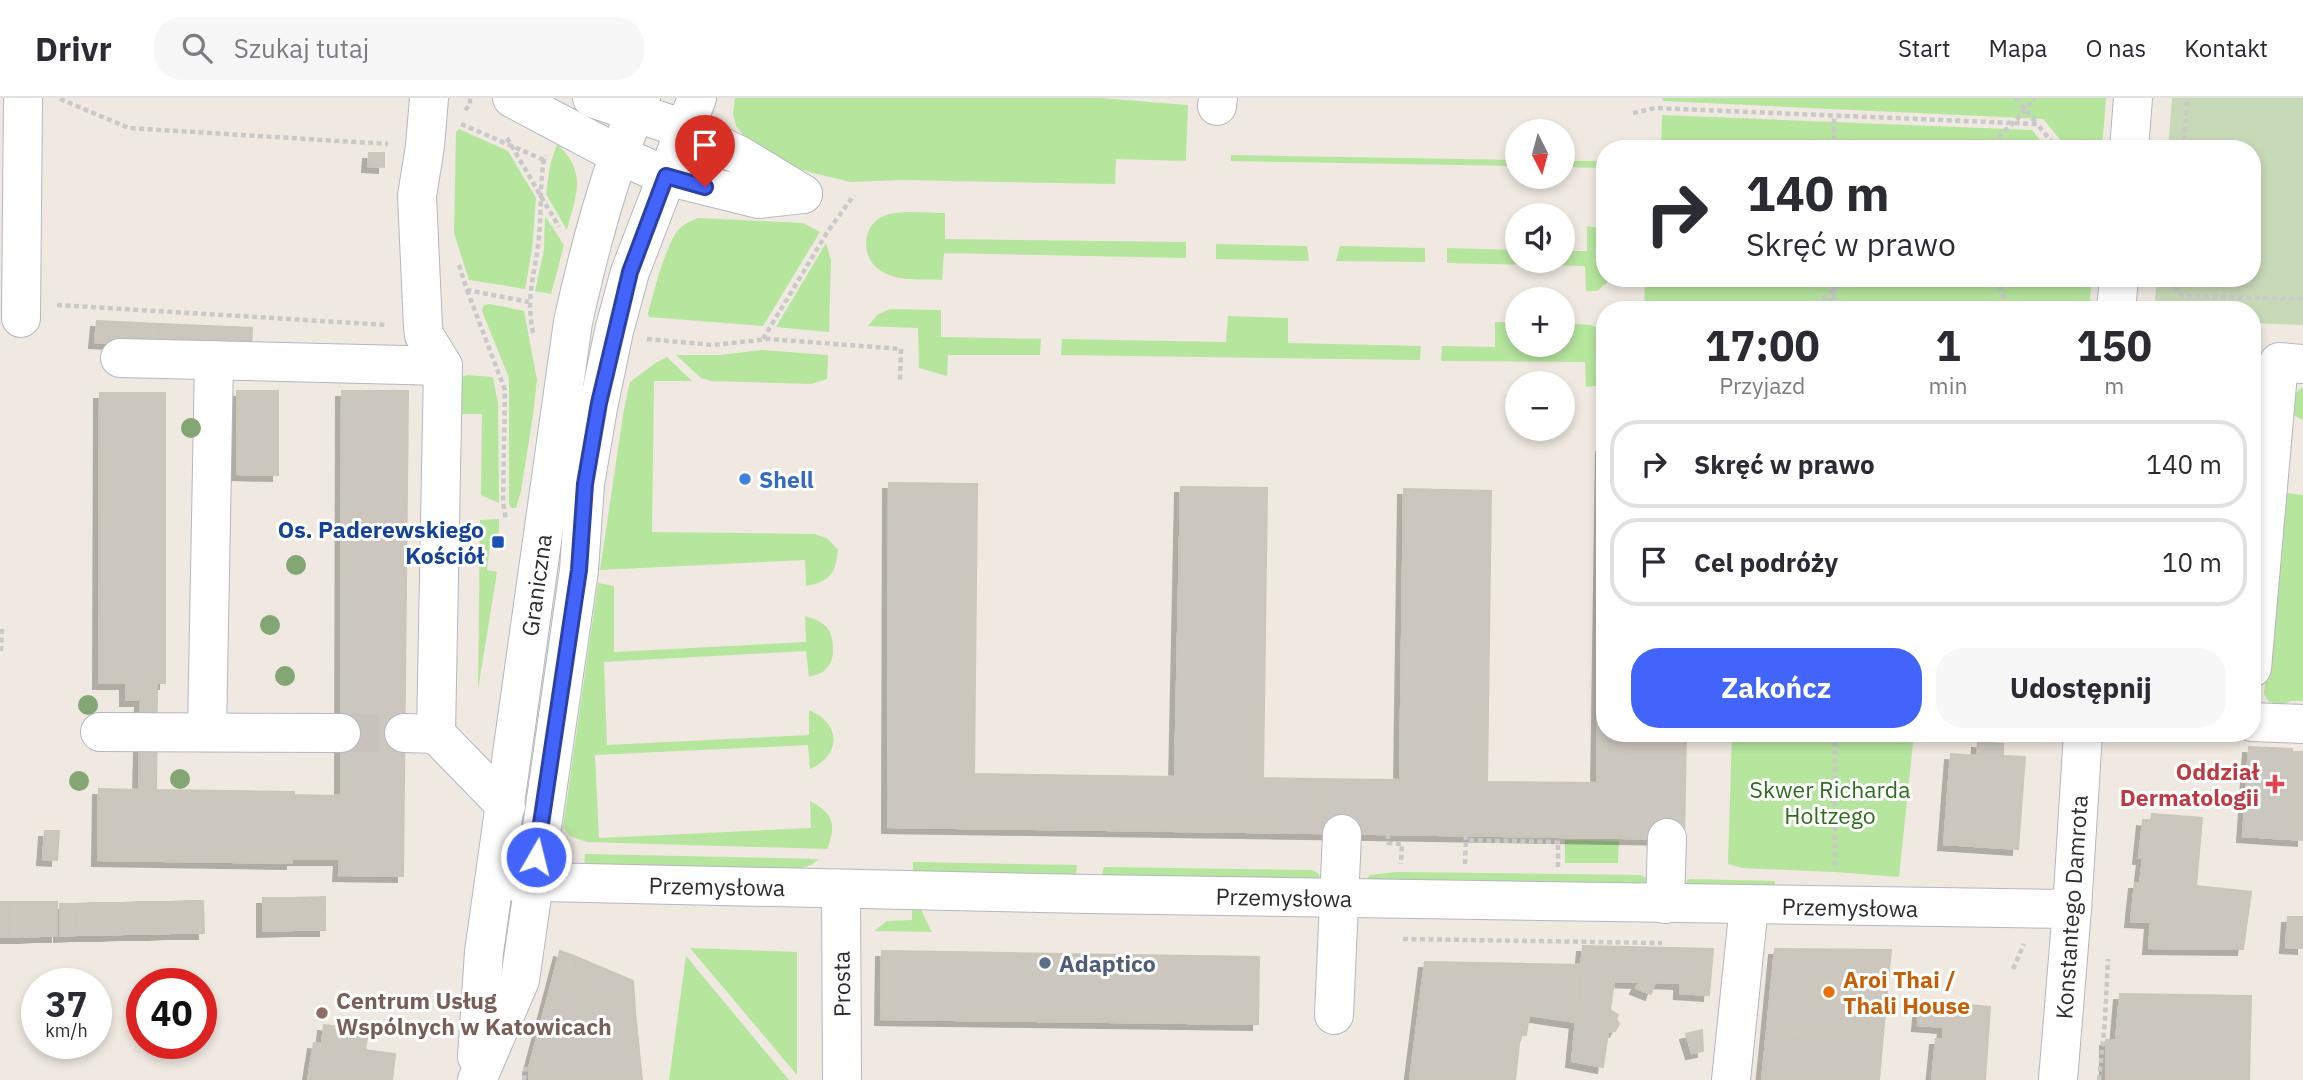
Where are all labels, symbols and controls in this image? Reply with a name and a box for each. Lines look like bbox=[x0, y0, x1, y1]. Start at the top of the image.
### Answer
search box bbox=[154, 17, 644, 80]
text: Drivr bbox=[35, 27, 112, 70]
icon: search bbox=[178, 29, 216, 67]
text: Szukaj tutaj bbox=[234, 31, 369, 65]
text: Start bbox=[1898, 32, 1950, 64]
text: Mapa bbox=[1988, 32, 2047, 64]
text: O nas bbox=[2085, 32, 2146, 64]
text: Kontakt bbox=[2184, 32, 2268, 64]
pin bbox=[675, 115, 735, 187]
north arrow bbox=[1505, 119, 1575, 189]
map controls bbox=[1505, 119, 1575, 441]
icon: arrive bbox=[686, 126, 724, 164]
text: 140 m bbox=[1746, 161, 1890, 224]
icon: right bbox=[1631, 168, 1722, 259]
button: sound bbox=[1505, 203, 1575, 273]
text: Skręć w prawo bbox=[1746, 223, 1956, 265]
button: + bbox=[1505, 287, 1575, 357]
text: 17:00 bbox=[1705, 318, 1820, 373]
text: 1 bbox=[1935, 318, 1961, 373]
text: 150 bbox=[2076, 318, 2152, 373]
text: Przyjazd bbox=[1719, 370, 1805, 400]
text: min bbox=[1929, 370, 1967, 400]
text: m bbox=[2104, 370, 2124, 400]
button: − bbox=[1505, 371, 1575, 441]
icon: right bbox=[1635, 445, 1673, 483]
text: Skręć w prawo bbox=[1694, 447, 1875, 481]
text: 140 m bbox=[2146, 447, 2222, 481]
place label: Shell bbox=[759, 464, 814, 494]
marker: Shell bbox=[737, 471, 753, 487]
place label: Os. Paderewskiego Kościół bbox=[278, 514, 485, 570]
street label: Graniczna bbox=[514, 532, 558, 638]
marker: Os. Paderewskiego Kościół bbox=[490, 534, 506, 550]
icon: arrive bbox=[1635, 543, 1673, 581]
text: Cel podróży bbox=[1694, 545, 1838, 579]
text: 10 m bbox=[2162, 545, 2222, 579]
button: Zakończ bbox=[1631, 648, 1922, 728]
button: Udostępnij bbox=[1936, 648, 2226, 728]
place label: Oddział Dermatologii bbox=[2120, 756, 2260, 812]
park label: Skwer Richarda Holtzego bbox=[1750, 774, 1910, 830]
marker: Oddział Dermatologii bbox=[2265, 774, 2285, 794]
street label: Konstantego Damrota bbox=[2048, 794, 2094, 1020]
position arrow bbox=[499, 820, 573, 894]
street label: Przemysłowa bbox=[648, 870, 786, 902]
street label: Przemysłowa bbox=[1215, 881, 1353, 913]
street label: Przemysłowa bbox=[1781, 891, 1919, 923]
place label: Adaptico bbox=[1059, 948, 1156, 978]
street label: Prosta bbox=[825, 951, 857, 1017]
marker: Adaptico bbox=[1037, 955, 1053, 971]
place label: Aroi Thai / Thali House bbox=[1843, 964, 1970, 1020]
speed limit sign: 40 bbox=[126, 968, 217, 1059]
text: 37 bbox=[45, 981, 88, 1027]
marker: Aroi Thai / Thali House bbox=[1821, 984, 1837, 1000]
place label: Centrum Usług Wspólnych w Katowicach bbox=[336, 985, 612, 1041]
marker: Centrum Usług Wspólnych w Katowicach bbox=[314, 1005, 330, 1021]
text: km/h bbox=[45, 1019, 88, 1042]

